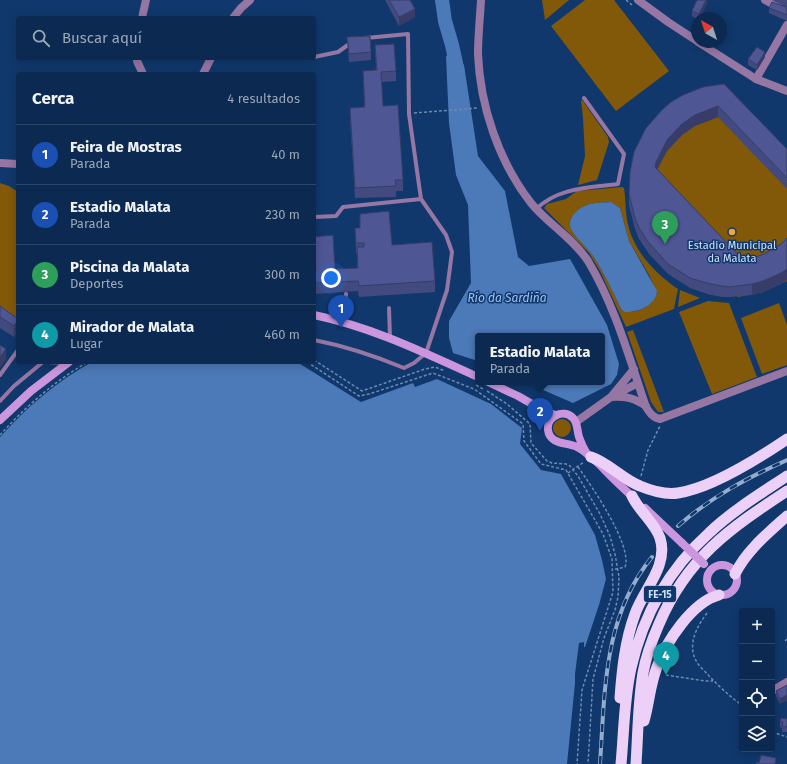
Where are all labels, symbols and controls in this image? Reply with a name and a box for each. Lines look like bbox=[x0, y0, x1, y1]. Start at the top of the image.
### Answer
north arrow bbox=[691, 12, 727, 48]
search box bbox=[16, 16, 316, 60]
icon: search bbox=[30, 27, 52, 49]
text: Buscar aquí bbox=[62, 29, 142, 47]
text: Cerca bbox=[32, 88, 74, 109]
text: 4 resultados bbox=[227, 91, 300, 106]
text: Feira de Mostras bbox=[70, 138, 182, 156]
text: 1 bbox=[42, 147, 48, 162]
text: 40 m bbox=[271, 147, 300, 162]
text: Parada bbox=[70, 156, 110, 171]
text: Estadio Malata bbox=[70, 198, 171, 216]
text: 2 bbox=[42, 207, 48, 222]
text: 230 m bbox=[265, 207, 300, 222]
pin: 3 bbox=[652, 211, 678, 244]
text: Parada bbox=[70, 216, 110, 231]
marker: Estadio Municipal da Malata bbox=[727, 227, 737, 237]
place label: Estadio Municipal da Malata bbox=[688, 239, 776, 265]
text: Piscina da Malata bbox=[70, 258, 189, 276]
text: 3 bbox=[42, 267, 48, 282]
text: 300 m bbox=[264, 267, 300, 282]
your location bbox=[321, 268, 341, 288]
text: Deportes bbox=[70, 276, 123, 291]
water label: Río da Sardiña bbox=[467, 291, 547, 305]
pin: 1 bbox=[328, 295, 354, 328]
text: Mirador de Malata bbox=[70, 318, 194, 336]
text: 4 bbox=[41, 327, 49, 342]
text: 460 m bbox=[264, 327, 300, 342]
popup bbox=[475, 333, 605, 385]
text: Lugar bbox=[70, 336, 102, 351]
text: Estadio Malata bbox=[490, 343, 590, 361]
text: Parada bbox=[490, 361, 530, 376]
pin: 2 bbox=[527, 398, 553, 431]
road number: FE-15 bbox=[644, 586, 676, 602]
map controls bbox=[739, 608, 775, 752]
button: + bbox=[739, 608, 775, 644]
pin: 4 bbox=[653, 642, 679, 675]
button: − bbox=[739, 644, 775, 680]
button: locate bbox=[739, 680, 775, 716]
button: layers bbox=[739, 716, 775, 752]

